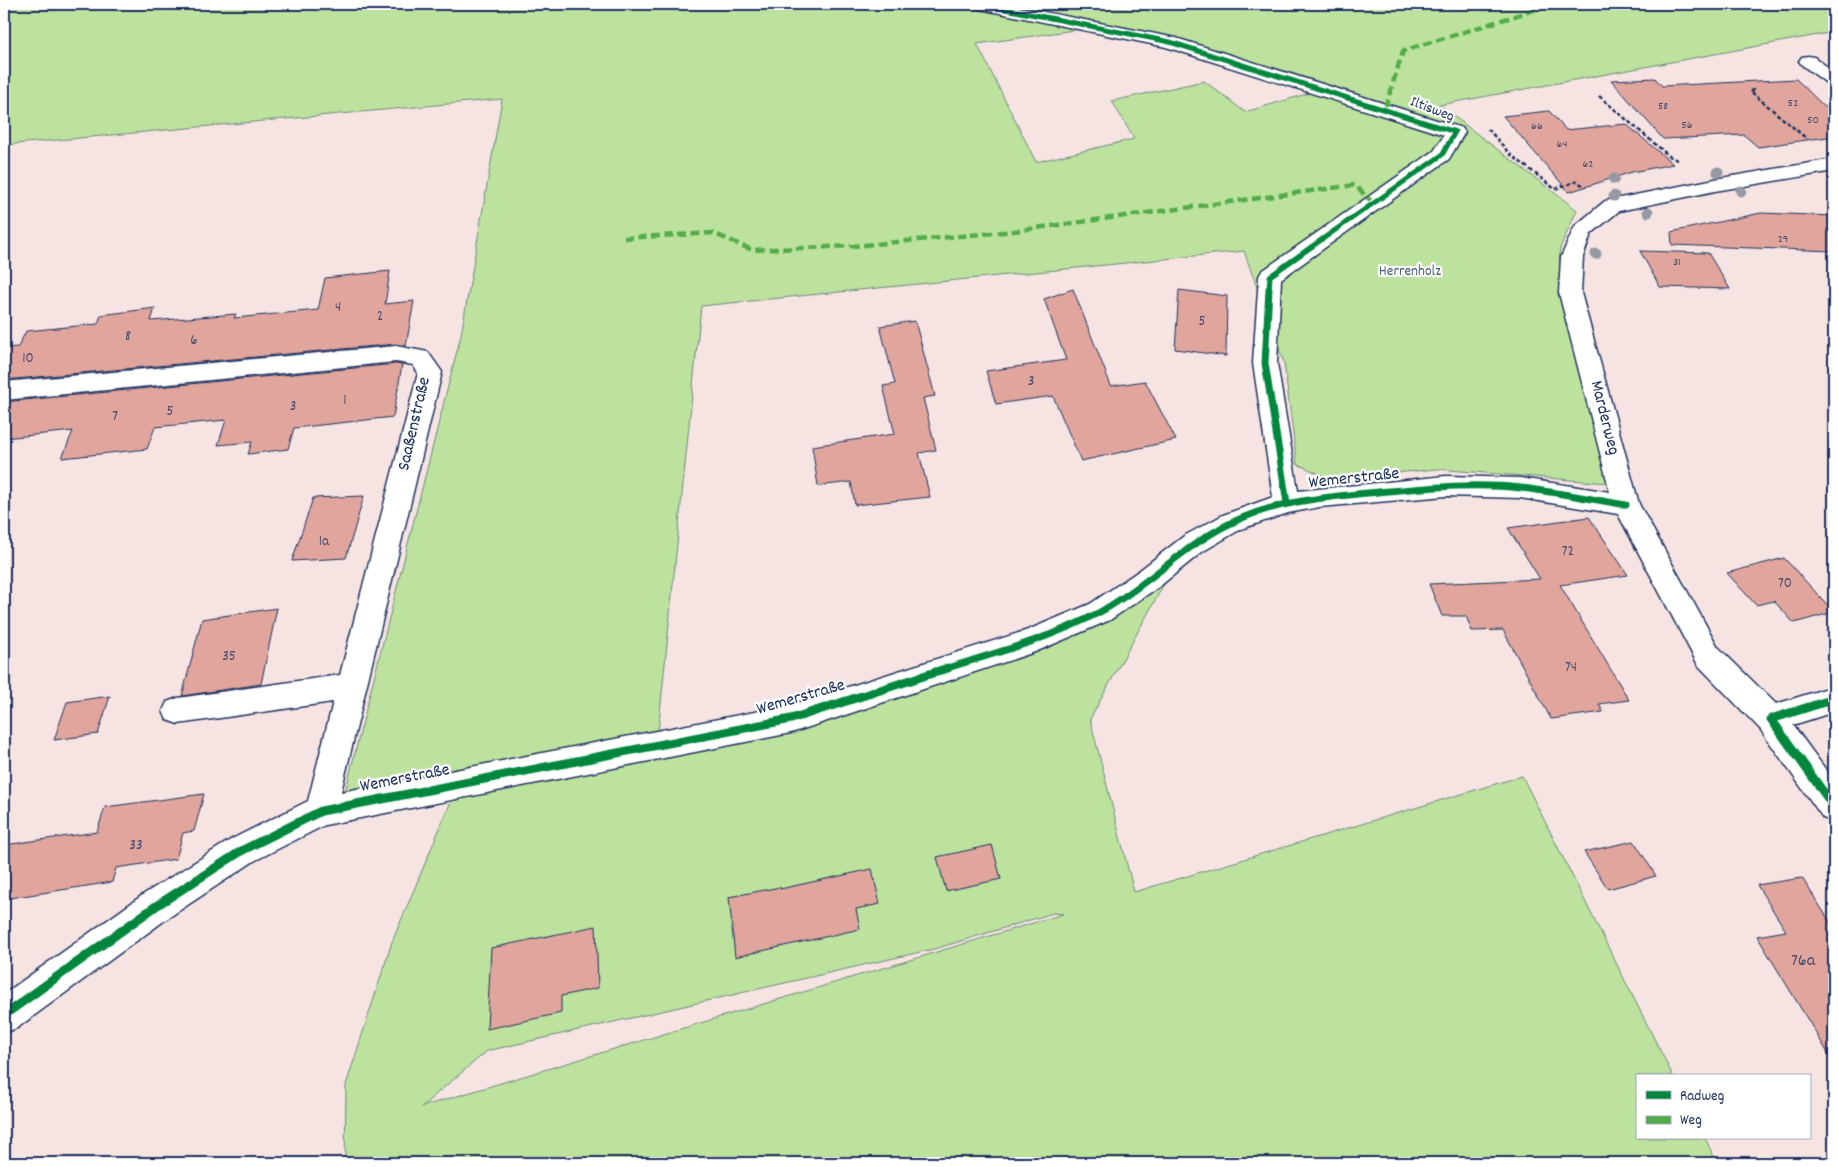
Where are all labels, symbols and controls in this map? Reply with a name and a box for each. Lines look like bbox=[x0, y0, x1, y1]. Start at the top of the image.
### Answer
street label: Iltisweg bbox=[1407, 92, 1457, 128]
house number: 52 bbox=[1788, 95, 1798, 112]
house number: 58 bbox=[1658, 98, 1668, 115]
house number: 50 bbox=[1807, 112, 1819, 129]
house number: 56 bbox=[1681, 117, 1693, 134]
house number: 66 bbox=[1531, 118, 1543, 135]
house number: 64 bbox=[1557, 136, 1567, 153]
house number: 62 bbox=[1582, 156, 1594, 173]
house number: 29 bbox=[1778, 231, 1788, 248]
house number: 31 bbox=[1673, 254, 1681, 271]
park label: Herrenholz bbox=[1379, 261, 1441, 283]
house number: 4 bbox=[335, 297, 341, 319]
house number: 2 bbox=[377, 306, 383, 328]
house number: 5 bbox=[1199, 311, 1206, 333]
house number: 8 bbox=[125, 326, 131, 348]
house number: 6 bbox=[190, 330, 198, 352]
house number: 10 bbox=[22, 348, 34, 370]
house number: 3 bbox=[1028, 371, 1034, 393]
street label: Saaßenstraße bbox=[392, 375, 438, 473]
street label: Marderweg bbox=[1583, 378, 1625, 458]
house number: 1 bbox=[343, 390, 347, 412]
house number: 3 bbox=[290, 396, 296, 418]
house number: 5 bbox=[167, 401, 174, 423]
house number: 7 bbox=[112, 406, 118, 428]
street label: Wemerstraße bbox=[1307, 462, 1401, 496]
house number: 1a bbox=[319, 531, 330, 553]
house number: 72 bbox=[1562, 541, 1574, 563]
house number: 70 bbox=[1778, 573, 1792, 595]
house number: 35 bbox=[222, 646, 236, 668]
house number: 74 bbox=[1565, 657, 1577, 679]
street label: Wemerstraße bbox=[754, 673, 848, 723]
street label: Wemerstraße bbox=[358, 758, 452, 800]
house number: 33 bbox=[129, 835, 143, 857]
house number: 76a bbox=[1791, 949, 1816, 974]
legend bbox=[1636, 1074, 1810, 1140]
text: Radweg bbox=[1680, 1086, 1724, 1108]
text: Weg bbox=[1680, 1110, 1702, 1132]

